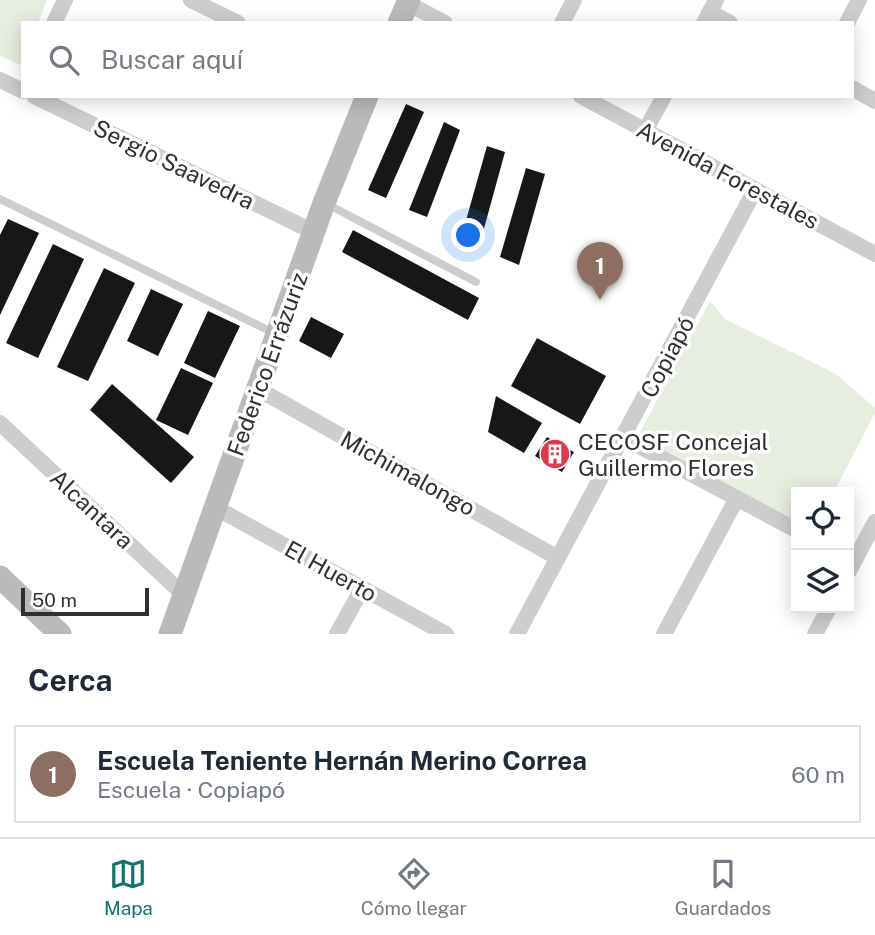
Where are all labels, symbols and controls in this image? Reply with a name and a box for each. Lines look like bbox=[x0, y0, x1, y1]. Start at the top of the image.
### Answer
search box bbox=[21, 21, 854, 98]
icon: search bbox=[45, 41, 83, 79]
text: Buscar aquí bbox=[101, 44, 243, 75]
street label: Sergio Saavedra bbox=[89, 113, 259, 215]
street label: Avenida Forestales bbox=[632, 116, 824, 234]
your location bbox=[451, 218, 485, 252]
pin: 1 bbox=[577, 242, 623, 300]
street label: Federico Errázuriz bbox=[221, 269, 313, 459]
street label: Copiapó bbox=[635, 312, 699, 402]
street label: Michimalongo bbox=[336, 425, 480, 521]
place label: CECOSF Concejal Guillermo Flores bbox=[578, 428, 769, 481]
building icon: CECOSF Concejal Guillermo Flores bbox=[538, 437, 572, 471]
street label: Alcantara bbox=[45, 464, 139, 554]
map controls bbox=[791, 487, 854, 613]
button: locate bbox=[791, 487, 854, 550]
street label: El Huerto bbox=[280, 535, 382, 607]
button: layers bbox=[791, 550, 854, 613]
scale bar bbox=[21, 585, 149, 617]
text: 50 m bbox=[32, 589, 77, 611]
text: Cerca bbox=[28, 662, 113, 698]
text: Escuela Teniente Hernán Merino Correa bbox=[97, 745, 587, 776]
text: 1 bbox=[48, 761, 58, 788]
text: 60 m bbox=[791, 761, 845, 788]
text: Escuela · Copiapó bbox=[97, 776, 285, 803]
tab: Mapa bbox=[104, 855, 153, 919]
tab: Cómo llegar bbox=[361, 855, 467, 919]
tab: Guardados bbox=[675, 855, 771, 919]

